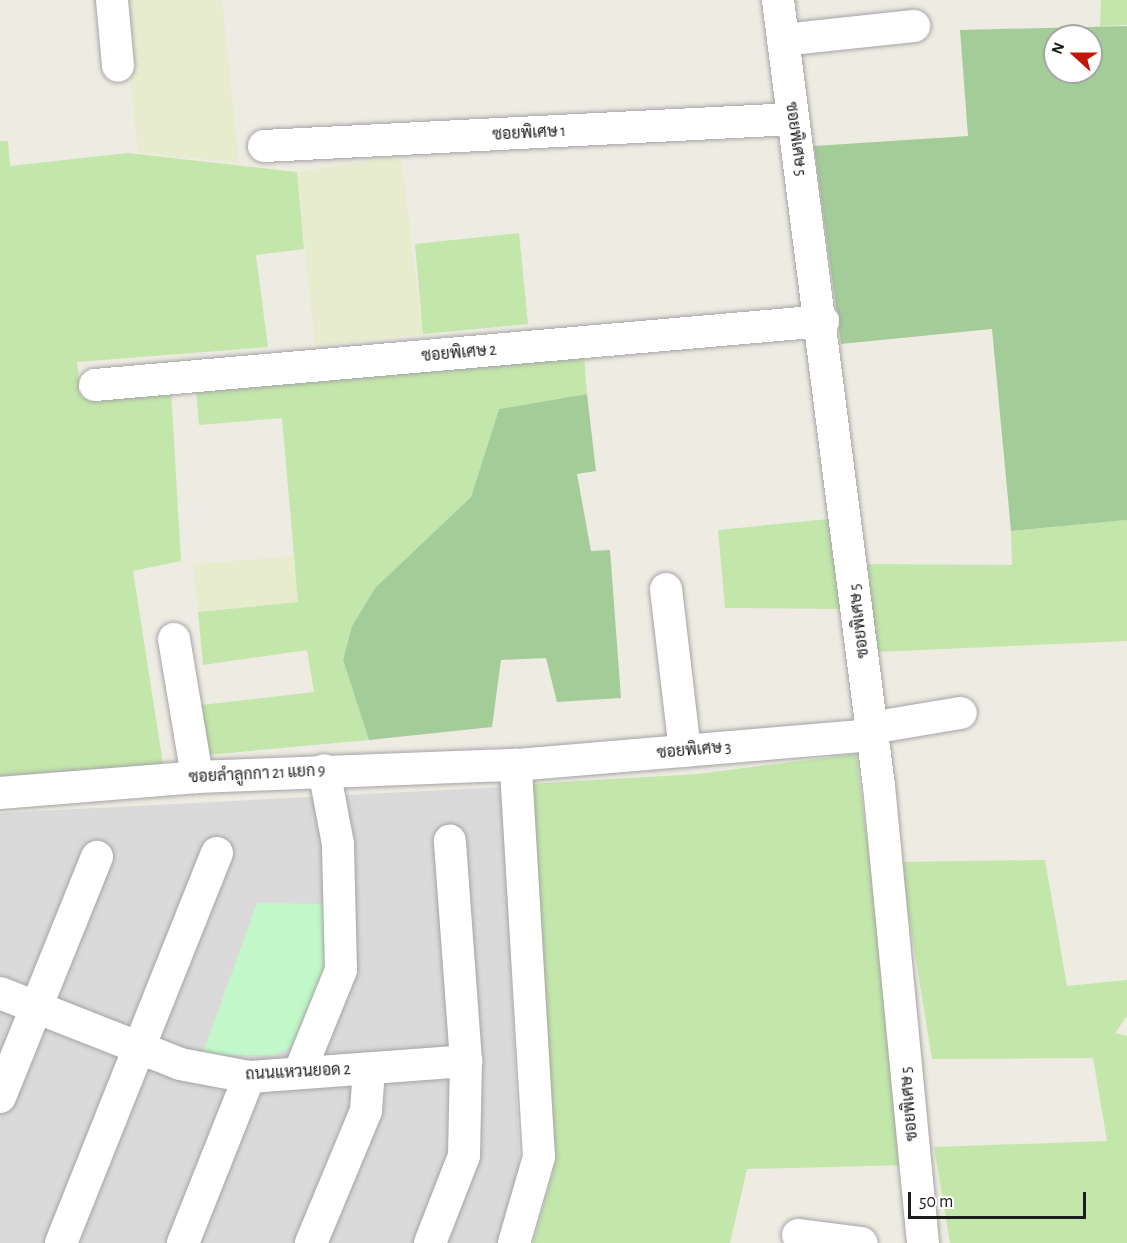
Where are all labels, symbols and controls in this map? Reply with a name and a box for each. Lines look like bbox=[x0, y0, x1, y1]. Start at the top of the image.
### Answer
north arrow bbox=[1043, 24, 1103, 84]
text: N bbox=[1049, 40, 1068, 56]
street label: ซอยพิเศษ 5 bbox=[781, 101, 811, 177]
street label: ซอยพิเศษ 1 bbox=[492, 121, 566, 145]
street label: ซอยพิเศษ 2 bbox=[421, 340, 497, 366]
street label: ซอยพิเศษ 5 bbox=[845, 583, 873, 659]
street label: ซอยพิเศษ 3 bbox=[656, 737, 732, 763]
street label: ซอยลำลูกกา 21 แยก 9 bbox=[188, 761, 326, 787]
street label: ถนนแหวนยอด 2 bbox=[245, 1060, 351, 1084]
street label: ซอยพิเศษ 5 bbox=[896, 1066, 922, 1142]
scale bar bbox=[911, 1180, 1090, 1218]
text: 50 m bbox=[919, 1193, 953, 1211]

